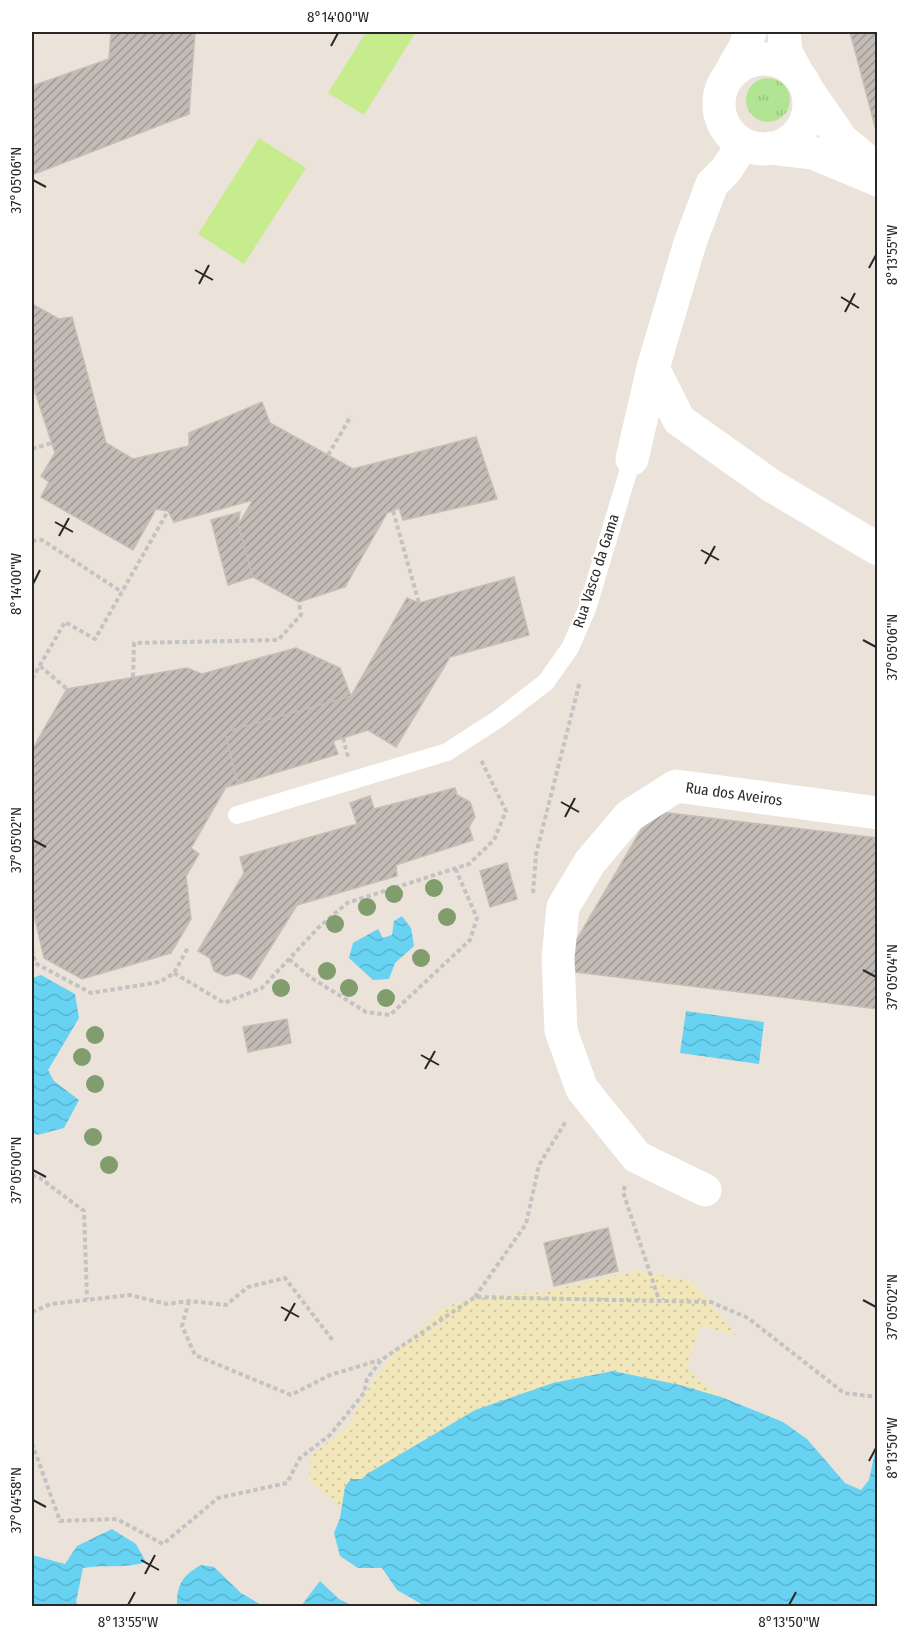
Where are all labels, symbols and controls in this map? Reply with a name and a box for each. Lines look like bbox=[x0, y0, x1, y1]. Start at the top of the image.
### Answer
text: 8°14'00"W bbox=[307, 8, 369, 26]
text: 37°05'06"N bbox=[7, 147, 25, 213]
text: 8°13'55"W bbox=[883, 225, 901, 285]
street label: Rua Vasco da Gama bbox=[569, 512, 623, 630]
text: 8°14'00"W bbox=[7, 553, 25, 615]
text: 37°05'06"N bbox=[883, 614, 901, 680]
street label: Rua dos Aveiros bbox=[684, 778, 784, 810]
text: 37°05'02"N bbox=[7, 807, 25, 873]
text: 37°05'04"N bbox=[883, 944, 901, 1010]
text: 37°05'00"N bbox=[7, 1136, 25, 1204]
text: 37°05'02"N bbox=[883, 1274, 901, 1340]
text: 8°13'50"W bbox=[883, 1417, 901, 1479]
text: 37°04'58"N bbox=[7, 1467, 25, 1533]
text: 8°13'55"W bbox=[98, 1613, 158, 1631]
text: 8°13'50"W bbox=[758, 1613, 820, 1631]

